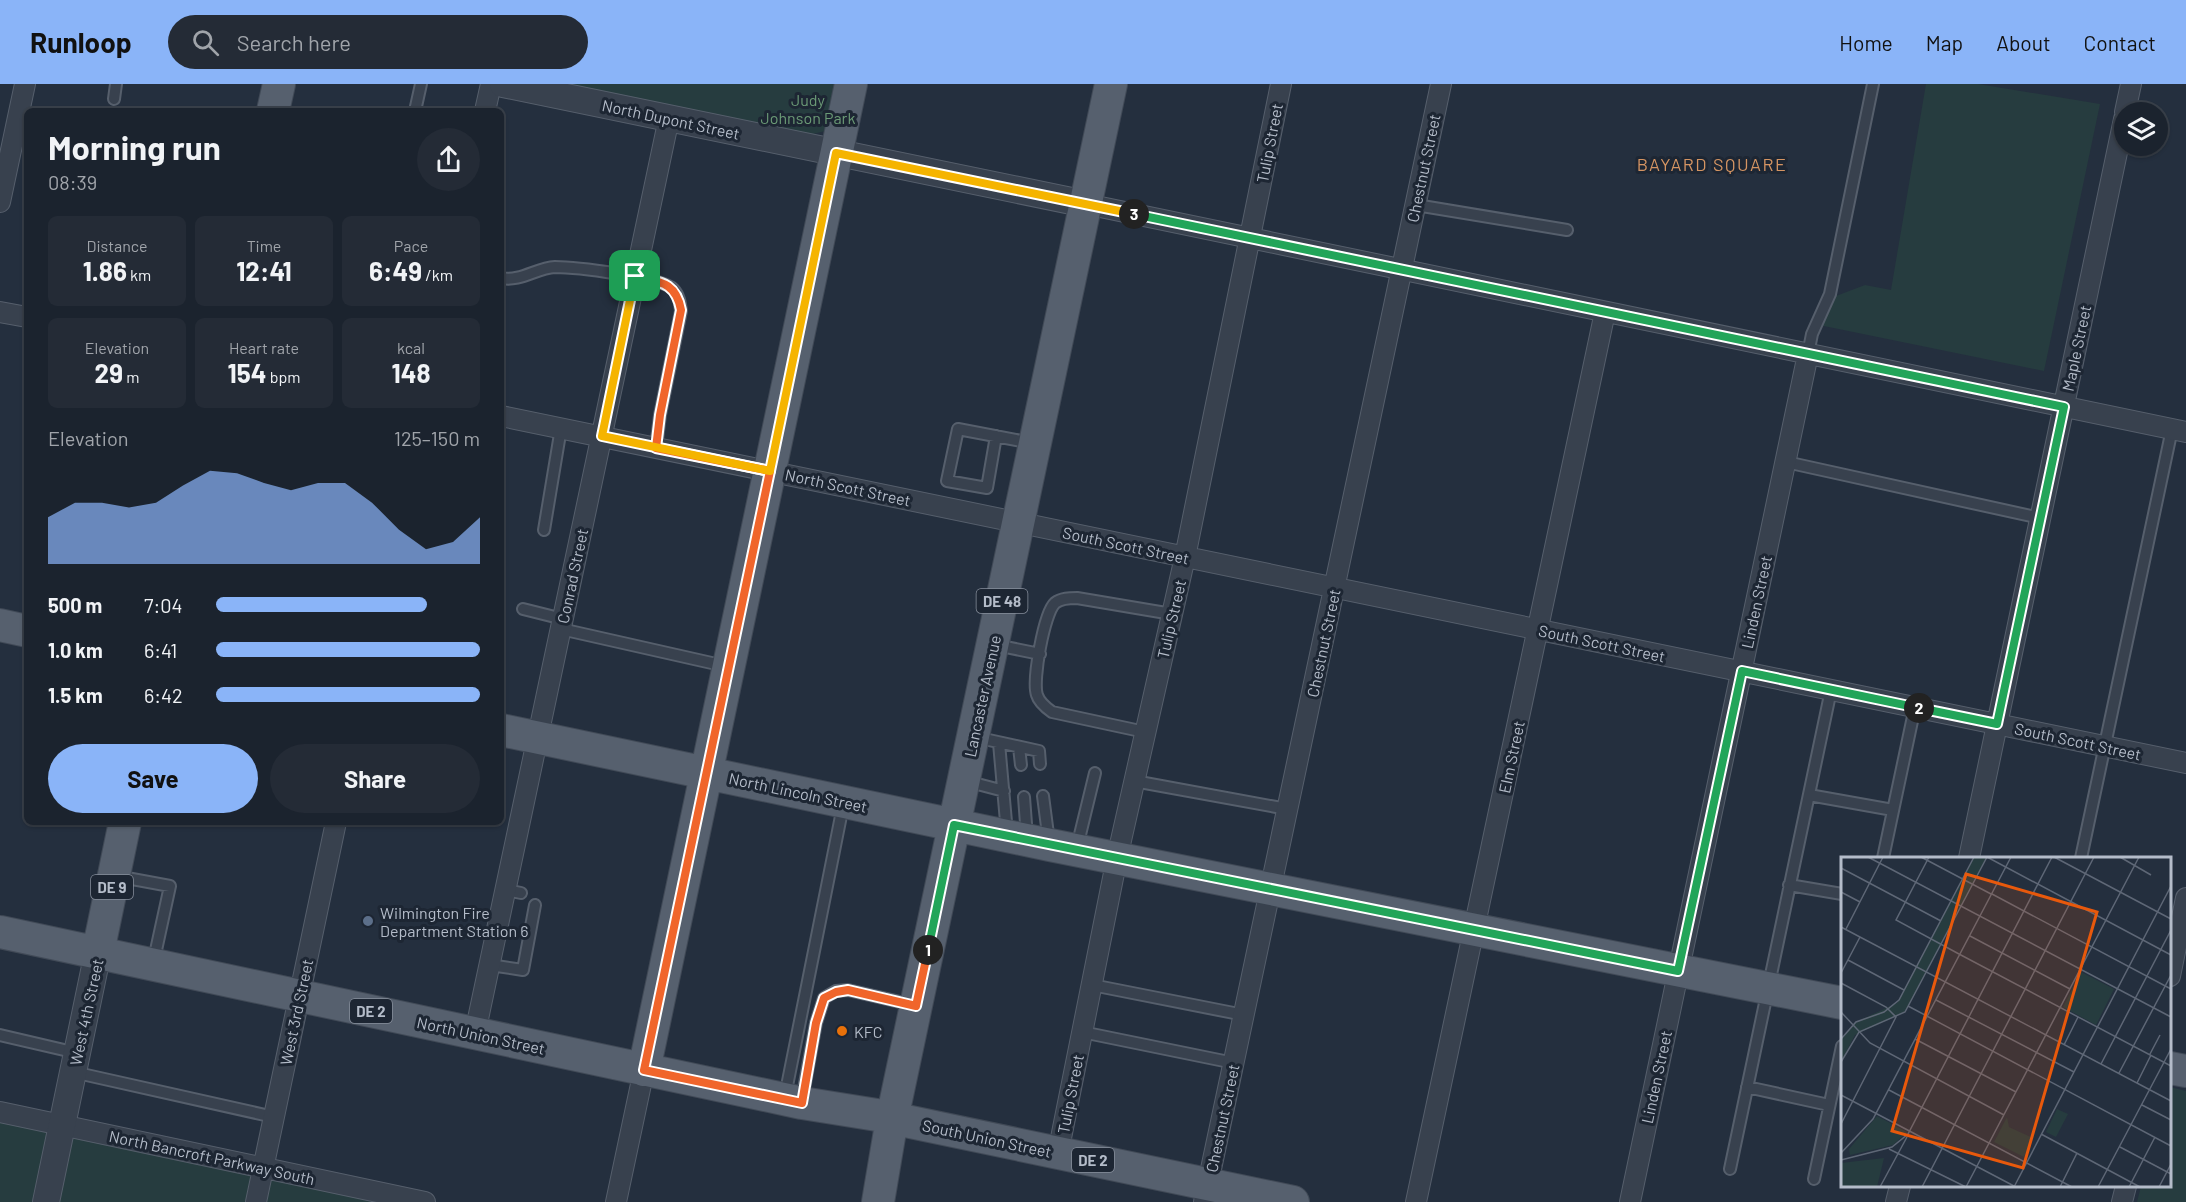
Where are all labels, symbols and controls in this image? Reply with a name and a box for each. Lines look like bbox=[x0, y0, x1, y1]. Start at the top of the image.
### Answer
search box bbox=[168, 15, 588, 69]
text: Runloop bbox=[30, 25, 132, 59]
icon: search bbox=[189, 26, 222, 59]
text: Search here bbox=[237, 29, 351, 55]
text: Home bbox=[1839, 30, 1893, 55]
text: Map bbox=[1926, 30, 1963, 55]
text: About bbox=[1996, 30, 2051, 55]
text: Contact bbox=[2084, 30, 2156, 55]
park label: Judy Johnson Park bbox=[761, 90, 855, 127]
street label: North Dupont Street bbox=[600, 95, 742, 143]
street label: Tulip Street bbox=[1252, 102, 1286, 184]
map controls bbox=[2114, 102, 2168, 156]
button: layers bbox=[2114, 102, 2168, 156]
street label: Chestnut Street bbox=[1402, 112, 1444, 224]
text: Morning run bbox=[48, 127, 221, 167]
button: share bbox=[417, 128, 480, 191]
district label: BAYARD SQUARE bbox=[1637, 153, 1787, 175]
text: 08:39 bbox=[48, 170, 97, 194]
pin: 3 bbox=[1119, 199, 1149, 229]
text: 3 bbox=[1130, 204, 1138, 223]
text: Distance bbox=[87, 236, 147, 255]
text: Time bbox=[247, 236, 281, 255]
text: Pace bbox=[394, 236, 428, 255]
pin bbox=[609, 250, 660, 301]
text: 1.86 bbox=[83, 255, 127, 286]
text: 12:41 bbox=[236, 255, 292, 286]
text: 6:49 bbox=[369, 255, 422, 286]
icon: arrive bbox=[618, 259, 651, 292]
text: km bbox=[127, 265, 151, 284]
text: /km bbox=[422, 265, 453, 284]
street label: Maple Street bbox=[2058, 303, 2094, 393]
text: Elevation bbox=[85, 338, 149, 357]
text: Heart rate bbox=[229, 338, 299, 357]
text: kcal bbox=[397, 338, 425, 357]
text: 29 bbox=[95, 357, 123, 388]
text: 154 bbox=[228, 357, 266, 388]
text: 148 bbox=[391, 357, 431, 388]
text: m bbox=[123, 367, 139, 386]
text: bpm bbox=[266, 367, 300, 386]
text: Elevation bbox=[48, 426, 129, 450]
text: 125–150 m bbox=[394, 426, 480, 450]
street label: North Scott Street bbox=[783, 464, 913, 510]
street label: South Scott Street bbox=[1061, 522, 1191, 568]
street label: Conrad Street bbox=[553, 527, 591, 625]
street label: Linden Street bbox=[1737, 554, 1775, 650]
street label: Tulip Street bbox=[1153, 578, 1189, 660]
street label: Chestnut Street bbox=[1302, 587, 1344, 699]
road number: DE 48 bbox=[976, 589, 1028, 613]
text: 500 m bbox=[48, 593, 102, 617]
text: 7:04 bbox=[144, 593, 183, 617]
street label: South Scott Street bbox=[1537, 620, 1667, 666]
street label: Lancaster Avenue bbox=[960, 633, 1004, 759]
text: 1.0 km bbox=[48, 638, 103, 662]
text: 6:41 bbox=[144, 638, 177, 662]
text: 1.5 km bbox=[48, 683, 103, 707]
text: 6:42 bbox=[144, 683, 183, 707]
pin: 2 bbox=[1904, 693, 1934, 723]
text: 2 bbox=[1915, 698, 1923, 717]
street label: South Scott Street bbox=[2013, 718, 2143, 764]
street label: Elm Street bbox=[1494, 719, 1528, 795]
button: Save bbox=[48, 744, 258, 813]
button: Share bbox=[270, 744, 480, 813]
street label: North Lincoln Street bbox=[727, 768, 869, 816]
inset map bbox=[1841, 857, 2171, 1187]
road number: DE 9 bbox=[91, 875, 133, 899]
place label: Wilmington Fire Department Station 6 bbox=[380, 903, 529, 940]
marker: Wilmington Fire Department Station 6 bbox=[361, 914, 375, 928]
pin: 1 bbox=[913, 935, 943, 965]
text: 1 bbox=[925, 940, 931, 959]
street label: West 4th Street bbox=[65, 957, 107, 1067]
street label: West 3rd Street bbox=[275, 957, 317, 1067]
road number: DE 2 bbox=[350, 999, 392, 1023]
street label: North Union Street bbox=[415, 1012, 547, 1058]
place label: KFC bbox=[854, 1022, 883, 1041]
marker: KFC bbox=[835, 1024, 849, 1038]
street label: Linden Street bbox=[1637, 1029, 1675, 1125]
street label: Tulip Street bbox=[1053, 1053, 1087, 1135]
street label: Chestnut Street bbox=[1201, 1062, 1243, 1174]
street label: South Union Street bbox=[921, 1115, 1053, 1161]
street label: North Bancroft Parkway South bbox=[107, 1126, 317, 1188]
road number: DE 2 bbox=[1072, 1148, 1114, 1172]

